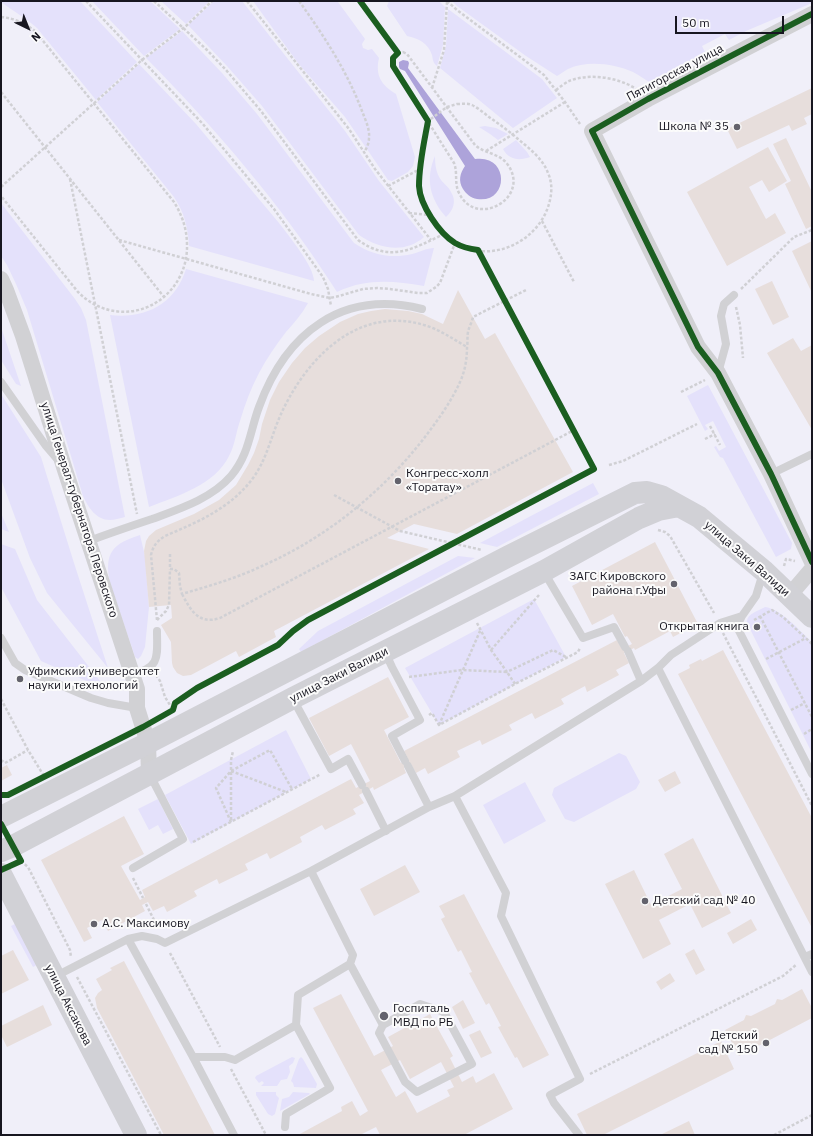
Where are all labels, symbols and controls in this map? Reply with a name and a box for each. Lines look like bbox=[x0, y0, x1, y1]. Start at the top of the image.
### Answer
north arrow bbox=[8, 8, 48, 48]
scale bar bbox=[677, 8, 786, 34]
text: 50 m bbox=[682, 15, 710, 30]
text: N bbox=[28, 29, 44, 45]
street label: Пятигорская улица bbox=[624, 41, 726, 105]
place label: Школа № 35 bbox=[659, 120, 729, 134]
marker: Школа № 35 bbox=[732, 122, 742, 132]
street label: улица Генерал-губернатора Перовского bbox=[37, 400, 121, 620]
place label: Конгресс-холл «Торатау» bbox=[406, 467, 489, 495]
marker: Конгресс-холл «Торатау» bbox=[393, 476, 403, 486]
street label: улица Заки Валиди bbox=[701, 518, 793, 600]
place label: ЗАГС Кировского района г.Уфы bbox=[569, 570, 666, 598]
marker: ЗАГС Кировского района г.Уфы bbox=[669, 579, 679, 589]
place label: Открытая книга bbox=[659, 620, 749, 634]
marker: Открытая книга bbox=[752, 622, 762, 632]
street label: улица Заки Валиди bbox=[287, 644, 391, 706]
place label: Уфимский университет науки и технологий bbox=[28, 665, 159, 693]
marker: Уфимский университет науки и технологий bbox=[15, 674, 25, 684]
place label: Детский сад № 40 bbox=[653, 894, 755, 908]
marker: Детский сад № 40 bbox=[640, 896, 650, 906]
place label: А.С. Максимову bbox=[102, 917, 190, 931]
marker: А.С. Максимову bbox=[89, 919, 99, 929]
street label: улица Аксакова bbox=[41, 962, 95, 1048]
place label: Госпиталь МВД по РБ bbox=[393, 1002, 453, 1030]
marker: Госпиталь МВД по РБ bbox=[378, 1010, 390, 1022]
place label: Детский сад № 150 bbox=[699, 1029, 758, 1057]
marker: Детский сад № 150 bbox=[761, 1038, 771, 1048]

